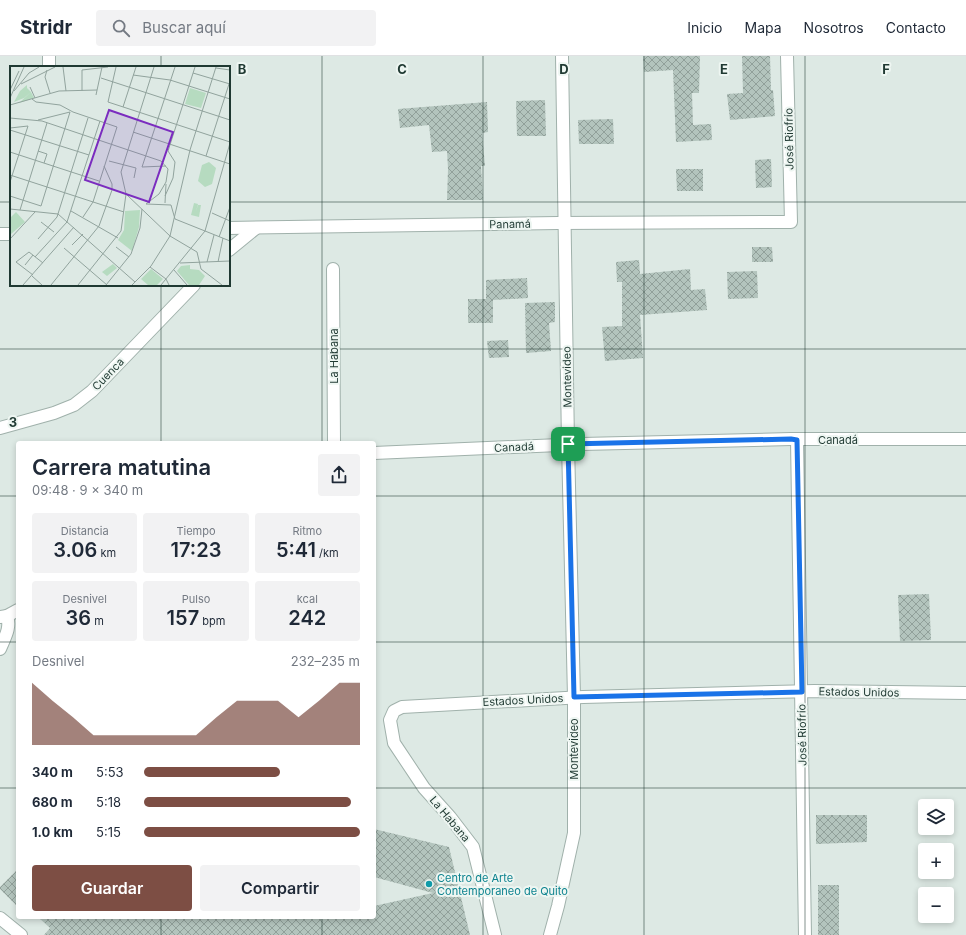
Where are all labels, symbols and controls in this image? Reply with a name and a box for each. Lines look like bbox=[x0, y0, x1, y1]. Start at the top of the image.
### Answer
search box bbox=[96, 10, 376, 46]
text: Stridr bbox=[20, 16, 72, 39]
icon: search bbox=[110, 17, 132, 39]
text: Buscar aquí bbox=[142, 18, 226, 37]
text: Inicio bbox=[687, 19, 723, 36]
text: Mapa bbox=[745, 19, 782, 36]
text: Nosotros bbox=[804, 19, 864, 36]
text: Contacto bbox=[886, 19, 946, 36]
text: B bbox=[238, 61, 247, 77]
text: C bbox=[397, 61, 407, 77]
text: D bbox=[559, 61, 569, 77]
text: E bbox=[720, 61, 728, 77]
text: F bbox=[882, 61, 890, 77]
inset map bbox=[10, 66, 230, 286]
street label: José Riofrío bbox=[781, 107, 797, 170]
street label: Panamá bbox=[489, 217, 531, 231]
street label: La Habana bbox=[327, 328, 341, 384]
street label: Montevideo bbox=[559, 346, 575, 408]
street label: Cuenca bbox=[89, 355, 127, 393]
text: 3 bbox=[9, 414, 17, 430]
pin bbox=[551, 427, 585, 461]
icon: arrive bbox=[557, 433, 579, 455]
street label: Canadá bbox=[818, 433, 858, 447]
street label: Canadá bbox=[494, 439, 534, 455]
text: Carrera matutina bbox=[32, 454, 211, 480]
button: share bbox=[318, 454, 360, 496]
text: 09:48 · 9 × 340 m bbox=[32, 482, 143, 498]
text: Distancia bbox=[61, 524, 109, 538]
text: Tiempo bbox=[176, 524, 216, 538]
text: Ritmo bbox=[293, 524, 322, 538]
text: 3.06 bbox=[53, 538, 97, 562]
text: 17:23 bbox=[171, 538, 221, 562]
text: 5:41 bbox=[276, 538, 316, 562]
text: km bbox=[97, 546, 116, 560]
text: /km bbox=[316, 546, 339, 560]
text: Desnivel bbox=[62, 592, 107, 606]
text: Pulso bbox=[182, 592, 210, 606]
text: kcal bbox=[297, 592, 318, 606]
text: 36 bbox=[66, 606, 91, 630]
text: 157 bbox=[167, 606, 199, 630]
text: 242 bbox=[288, 606, 326, 630]
text: m bbox=[91, 614, 104, 628]
text: bpm bbox=[199, 614, 225, 628]
text: Desnivel bbox=[32, 653, 84, 669]
text: 232–235 m bbox=[291, 653, 360, 669]
street label: Estados Unidos bbox=[818, 684, 900, 700]
street label: Estados Unidos bbox=[482, 691, 564, 709]
street label: José Riofrío bbox=[794, 703, 810, 766]
street label: Montevideo bbox=[567, 718, 581, 780]
text: 340 m bbox=[32, 764, 73, 780]
text: 5:53 bbox=[96, 764, 124, 780]
street label: La Habana bbox=[427, 793, 473, 845]
text: 680 m bbox=[32, 794, 73, 810]
text: 5:18 bbox=[96, 794, 121, 810]
map controls bbox=[918, 799, 954, 923]
button: layers bbox=[918, 799, 954, 835]
text: 1.0 km bbox=[32, 824, 73, 840]
text: 5:15 bbox=[96, 824, 121, 840]
button: + bbox=[918, 843, 954, 879]
button: Guardar bbox=[32, 865, 192, 911]
button: Compartir bbox=[200, 865, 360, 911]
place label: Centro de Arte Contemporaneo de Quito bbox=[437, 871, 568, 898]
marker: Centro de Arte Contemporaneo de Quito bbox=[424, 879, 434, 889]
button: − bbox=[918, 887, 954, 923]

